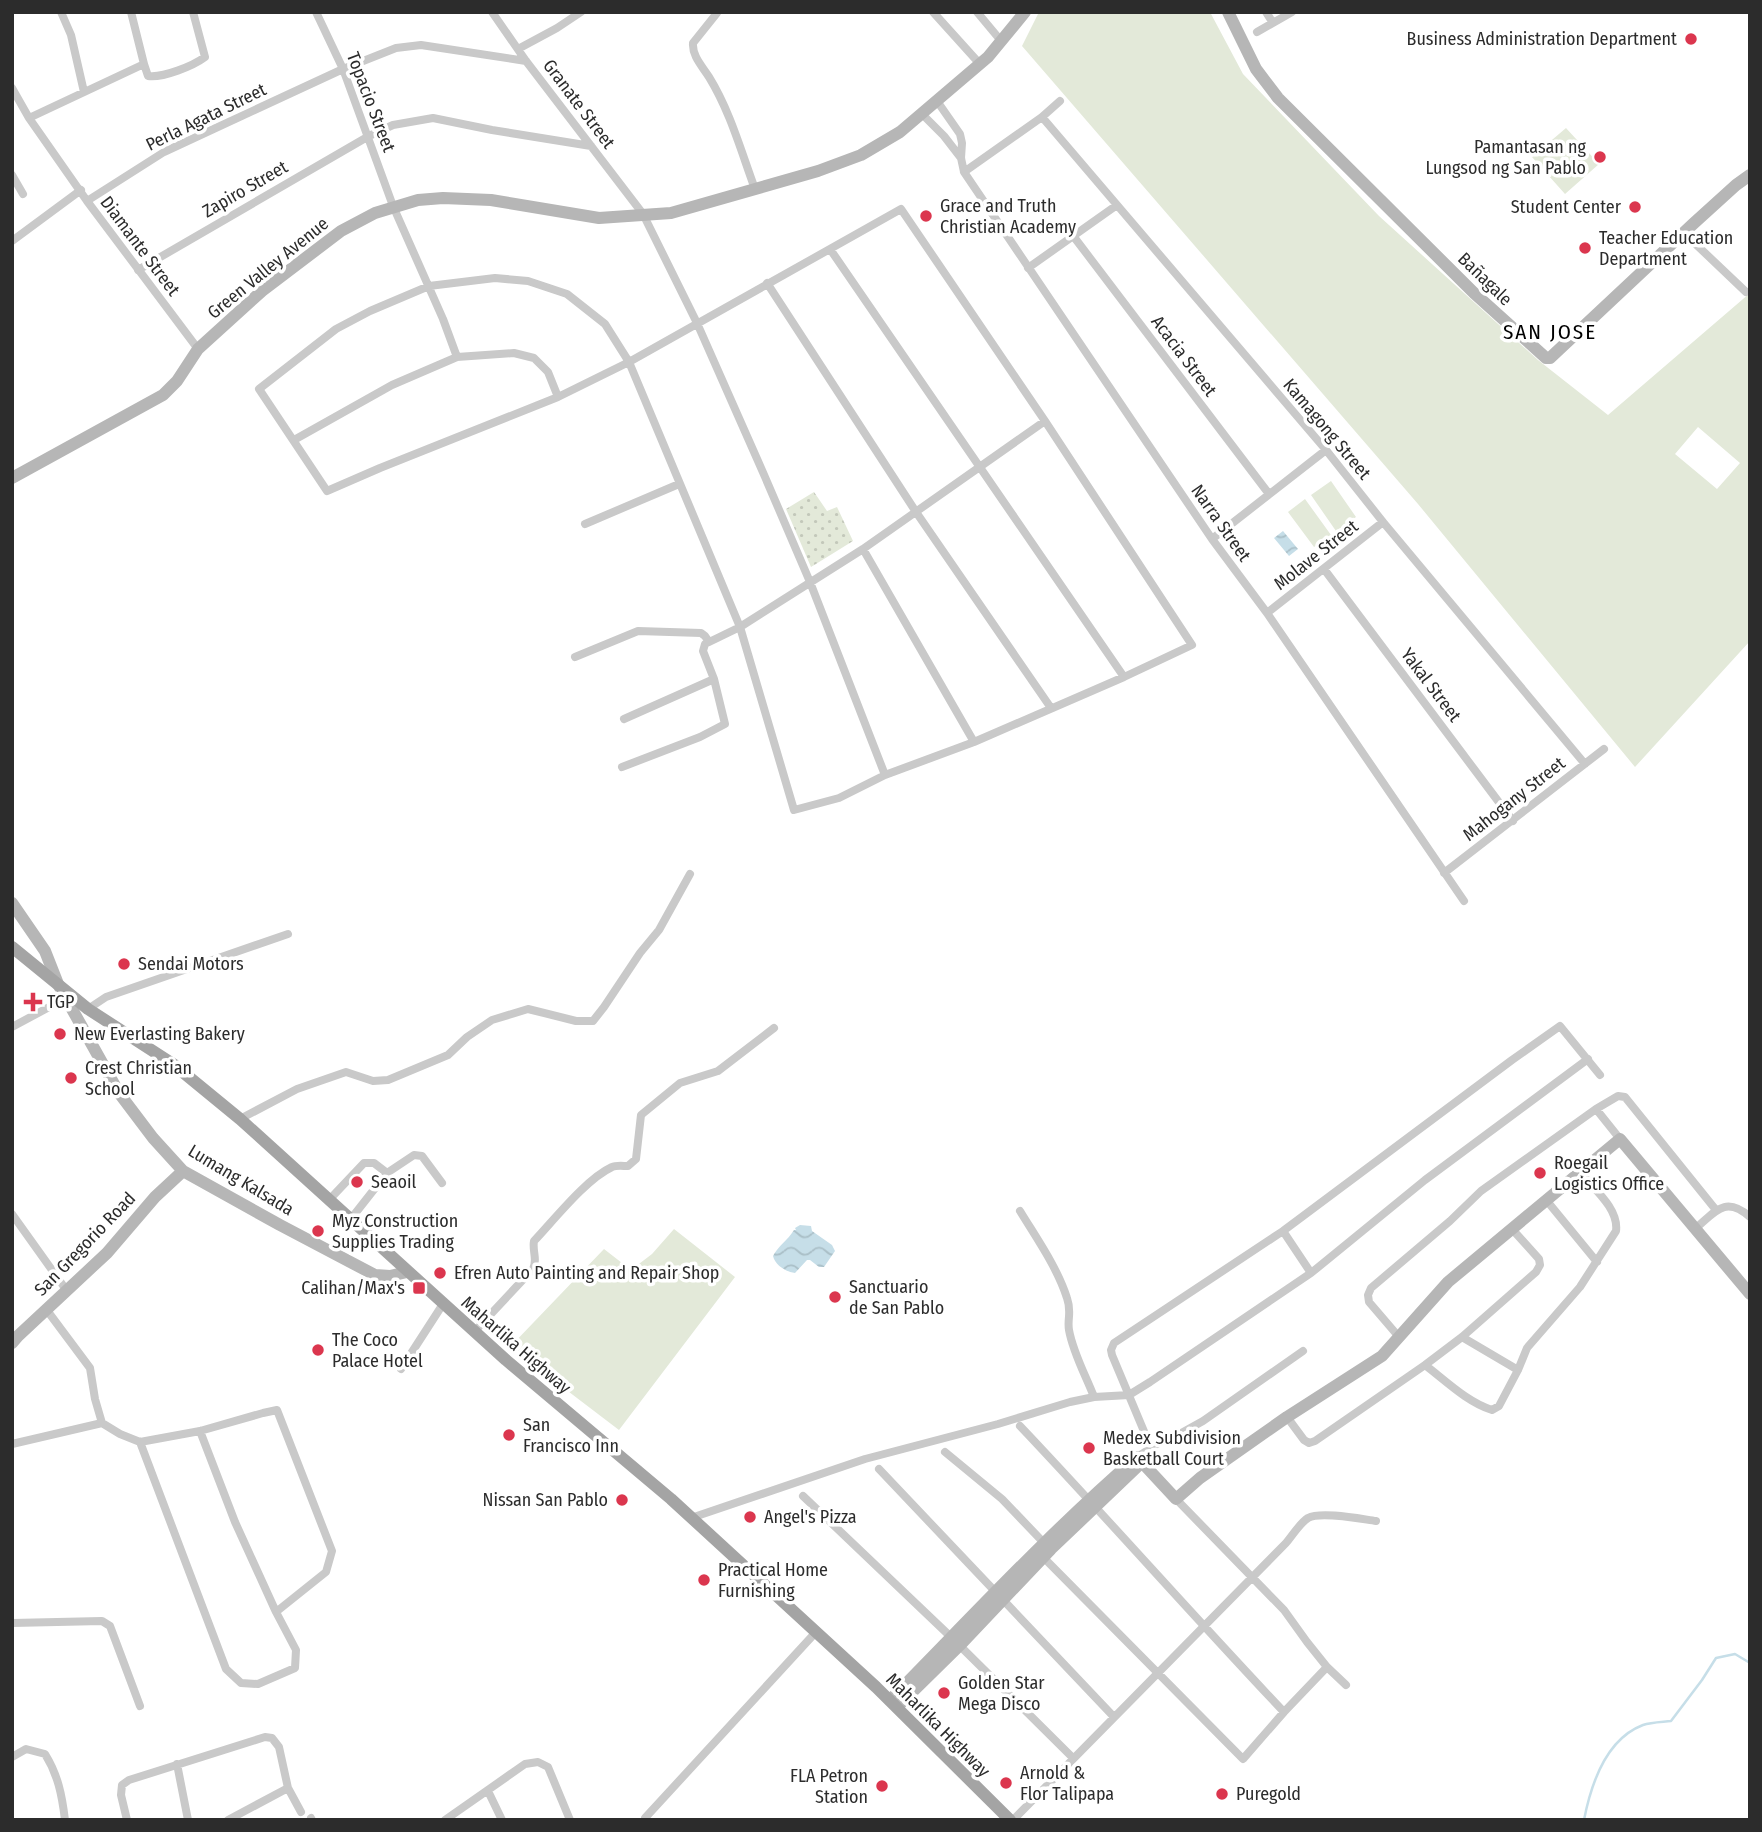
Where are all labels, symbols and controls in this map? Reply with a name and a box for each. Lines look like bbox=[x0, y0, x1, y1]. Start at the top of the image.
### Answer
place label: Business Administration Department bbox=[1407, 28, 1677, 50]
marker: Business Administration Department bbox=[1683, 31, 1699, 47]
street label: Topacio Street bbox=[342, 49, 400, 155]
street label: Granate Street bbox=[538, 55, 620, 153]
street label: Perla Agata Street bbox=[142, 78, 270, 156]
place label: Pamantasan ng Lungsod ng San Pablo bbox=[1425, 136, 1587, 179]
marker: Pamantasan ng Lungsod ng San Pablo bbox=[1592, 149, 1608, 165]
street label: Zapiro Street bbox=[198, 156, 292, 222]
street label: Diamante Street bbox=[95, 192, 185, 300]
place label: Grace and Truth Christian Academy bbox=[940, 195, 1076, 238]
place label: Student Center bbox=[1511, 196, 1622, 218]
marker: Student Center bbox=[1627, 199, 1643, 215]
marker: Grace and Truth Christian Academy bbox=[918, 208, 934, 224]
street label: Green Valley Avenue bbox=[203, 212, 333, 324]
place label: Teacher Education Department bbox=[1599, 227, 1733, 270]
marker: Teacher Education Department bbox=[1577, 240, 1593, 256]
street label: Bañagale bbox=[1453, 248, 1517, 310]
street label: Acacia Street bbox=[1147, 311, 1222, 401]
district label: SAN JOSE bbox=[1503, 319, 1597, 345]
street label: Kamagong Street bbox=[1278, 374, 1376, 484]
street label: Narra Street bbox=[1186, 480, 1256, 566]
street label: Molave Street bbox=[1270, 515, 1363, 595]
street label: Yakal Street bbox=[1396, 644, 1466, 726]
street label: Mahogany Street bbox=[1459, 752, 1569, 846]
place label: Sendai Motors bbox=[138, 953, 244, 975]
marker: Sendai Motors bbox=[116, 956, 132, 972]
place label: TGP bbox=[47, 991, 74, 1013]
marker: TGP bbox=[25, 994, 41, 1010]
place label: New Everlasting Bakery bbox=[74, 1023, 245, 1045]
marker: New Everlasting Bakery bbox=[52, 1026, 68, 1042]
place label: Crest Christian School bbox=[85, 1057, 192, 1100]
marker: Crest Christian School bbox=[63, 1070, 79, 1086]
street label: Lumang Kalsada bbox=[184, 1140, 298, 1220]
place label: Roegail Logistics Office bbox=[1554, 1152, 1664, 1195]
marker: Roegail Logistics Office bbox=[1532, 1165, 1548, 1181]
place label: Seaoil bbox=[371, 1171, 416, 1193]
marker: Seaoil bbox=[349, 1174, 365, 1190]
street label: San Gregorio Road bbox=[30, 1187, 140, 1301]
place label: Myz Construction Supplies Trading bbox=[332, 1210, 458, 1253]
marker: Myz Construction Supplies Trading bbox=[310, 1223, 326, 1239]
place label: Efren Auto Painting and Repair Shop bbox=[454, 1262, 719, 1284]
marker: Efren Auto Painting and Repair Shop bbox=[432, 1265, 448, 1281]
place label: Sanctuario de San Pablo bbox=[849, 1276, 944, 1319]
place label: Calihan/Max's bbox=[301, 1277, 405, 1299]
marker: Calihan/Max's bbox=[411, 1280, 427, 1296]
marker: Sanctuario de San Pablo bbox=[827, 1289, 843, 1305]
street label: Maharlika Highway bbox=[457, 1291, 575, 1399]
place label: The Coco Palace Hotel bbox=[332, 1329, 423, 1372]
marker: The Coco Palace Hotel bbox=[310, 1342, 326, 1358]
place label: San Francisco Inn bbox=[523, 1414, 619, 1457]
marker: San Francisco Inn bbox=[501, 1427, 517, 1443]
place label: Medex Subdivision Basketball Court bbox=[1103, 1427, 1241, 1470]
marker: Medex Subdivision Basketball Court bbox=[1081, 1440, 1097, 1456]
place label: Nissan San Pablo bbox=[482, 1489, 608, 1511]
marker: Nissan San Pablo bbox=[614, 1492, 630, 1508]
place label: Angel's Pizza bbox=[764, 1506, 857, 1528]
marker: Angel's Pizza bbox=[742, 1509, 758, 1525]
place label: Practical Home Furnishing bbox=[718, 1559, 828, 1602]
marker: Practical Home Furnishing bbox=[696, 1572, 712, 1588]
street label: Maharlika Highway bbox=[881, 1668, 995, 1782]
place label: Golden Star Mega Disco bbox=[958, 1672, 1045, 1715]
marker: Golden Star Mega Disco bbox=[936, 1685, 952, 1701]
place label: Arnold & Flor Talipapa bbox=[1020, 1762, 1114, 1805]
place label: FLA Petron Station bbox=[790, 1765, 868, 1808]
marker: Arnold & Flor Talipapa bbox=[998, 1775, 1014, 1791]
marker: FLA Petron Station bbox=[874, 1778, 890, 1794]
place label: Puregold bbox=[1236, 1783, 1301, 1805]
marker: Puregold bbox=[1214, 1786, 1230, 1802]

